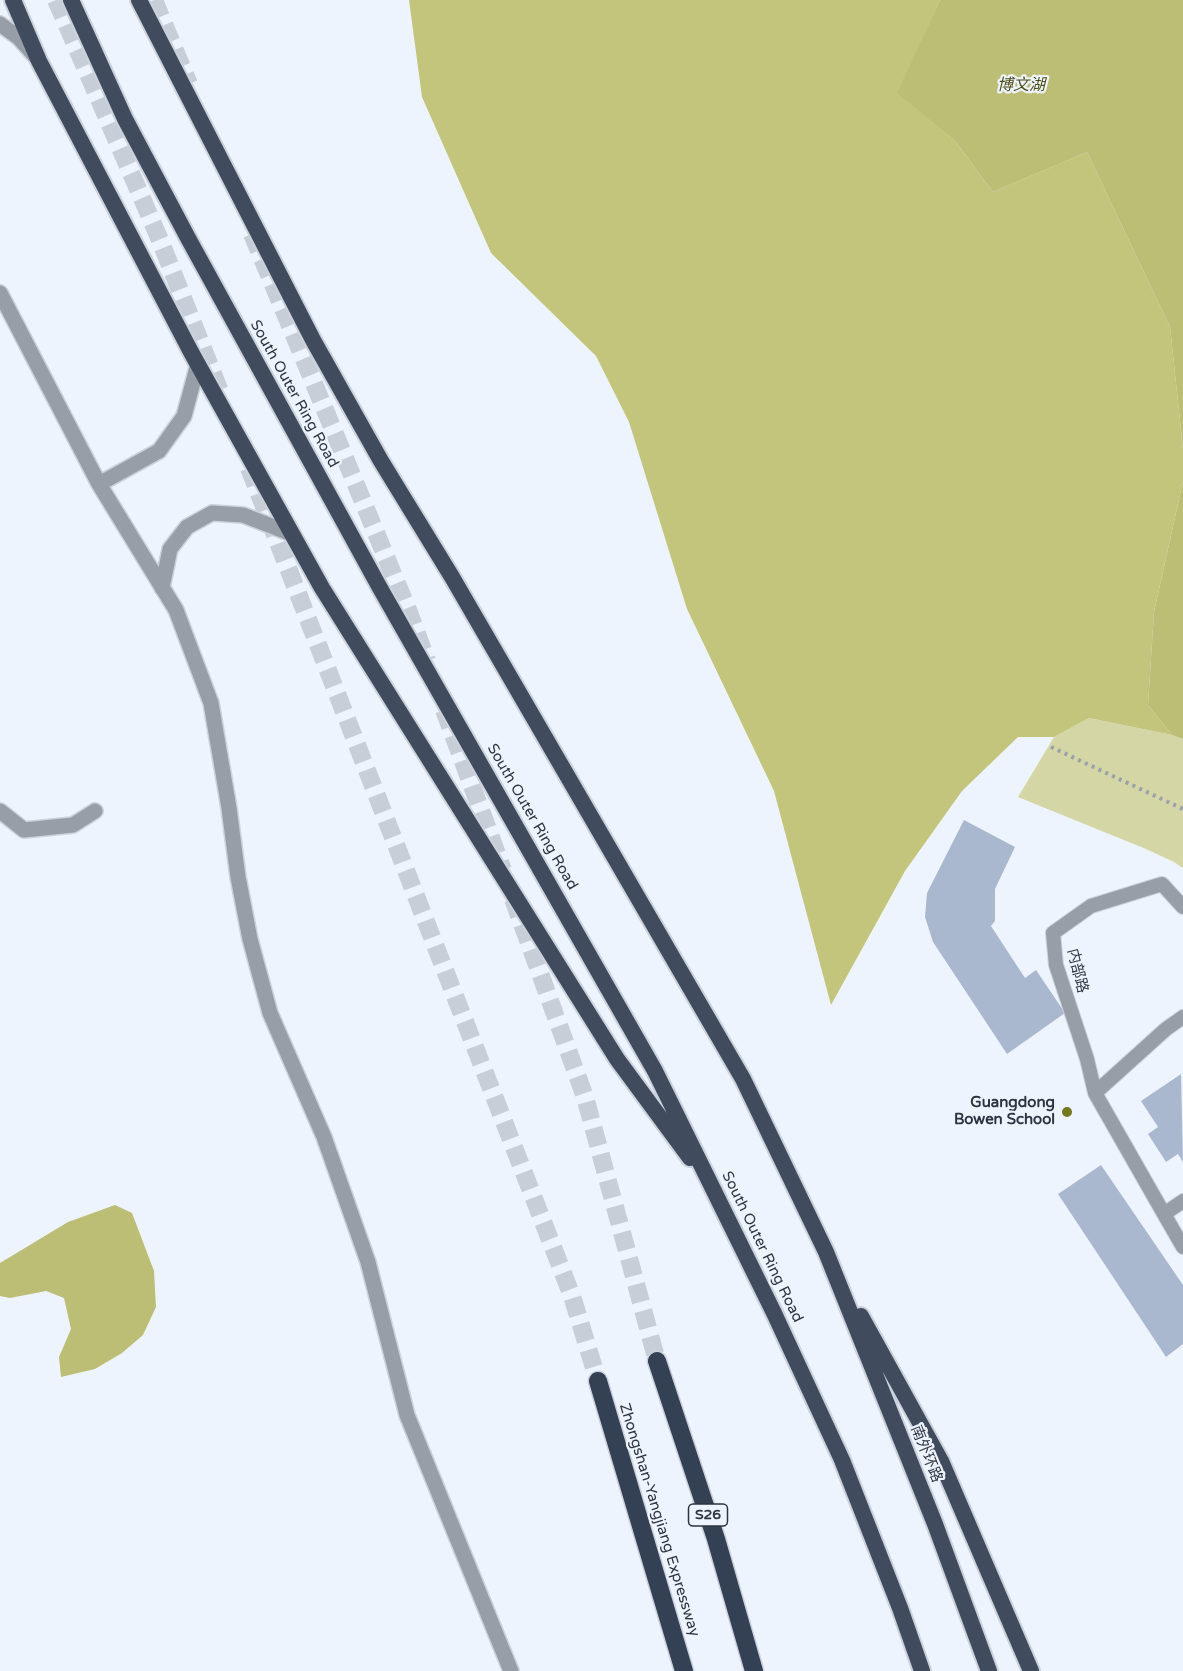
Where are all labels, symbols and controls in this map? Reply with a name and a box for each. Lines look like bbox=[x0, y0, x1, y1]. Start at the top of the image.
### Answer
water label: 博文湖 bbox=[997, 76, 1045, 96]
street label: South Outer Ring Road bbox=[246, 317, 342, 471]
street label: South Outer Ring Road bbox=[483, 741, 581, 893]
street label: 内部路 bbox=[1063, 947, 1091, 995]
place label: Guangdong Bowen School bbox=[954, 1094, 1055, 1129]
marker: Guangdong Bowen School bbox=[1060, 1105, 1074, 1119]
street label: South Outer Ring Road bbox=[718, 1169, 806, 1325]
street label: Zhongshan-Yangjiang Expressway bbox=[615, 1401, 703, 1639]
street label: 南外环路 bbox=[906, 1423, 946, 1485]
road number: S26 bbox=[688, 1504, 728, 1526]

